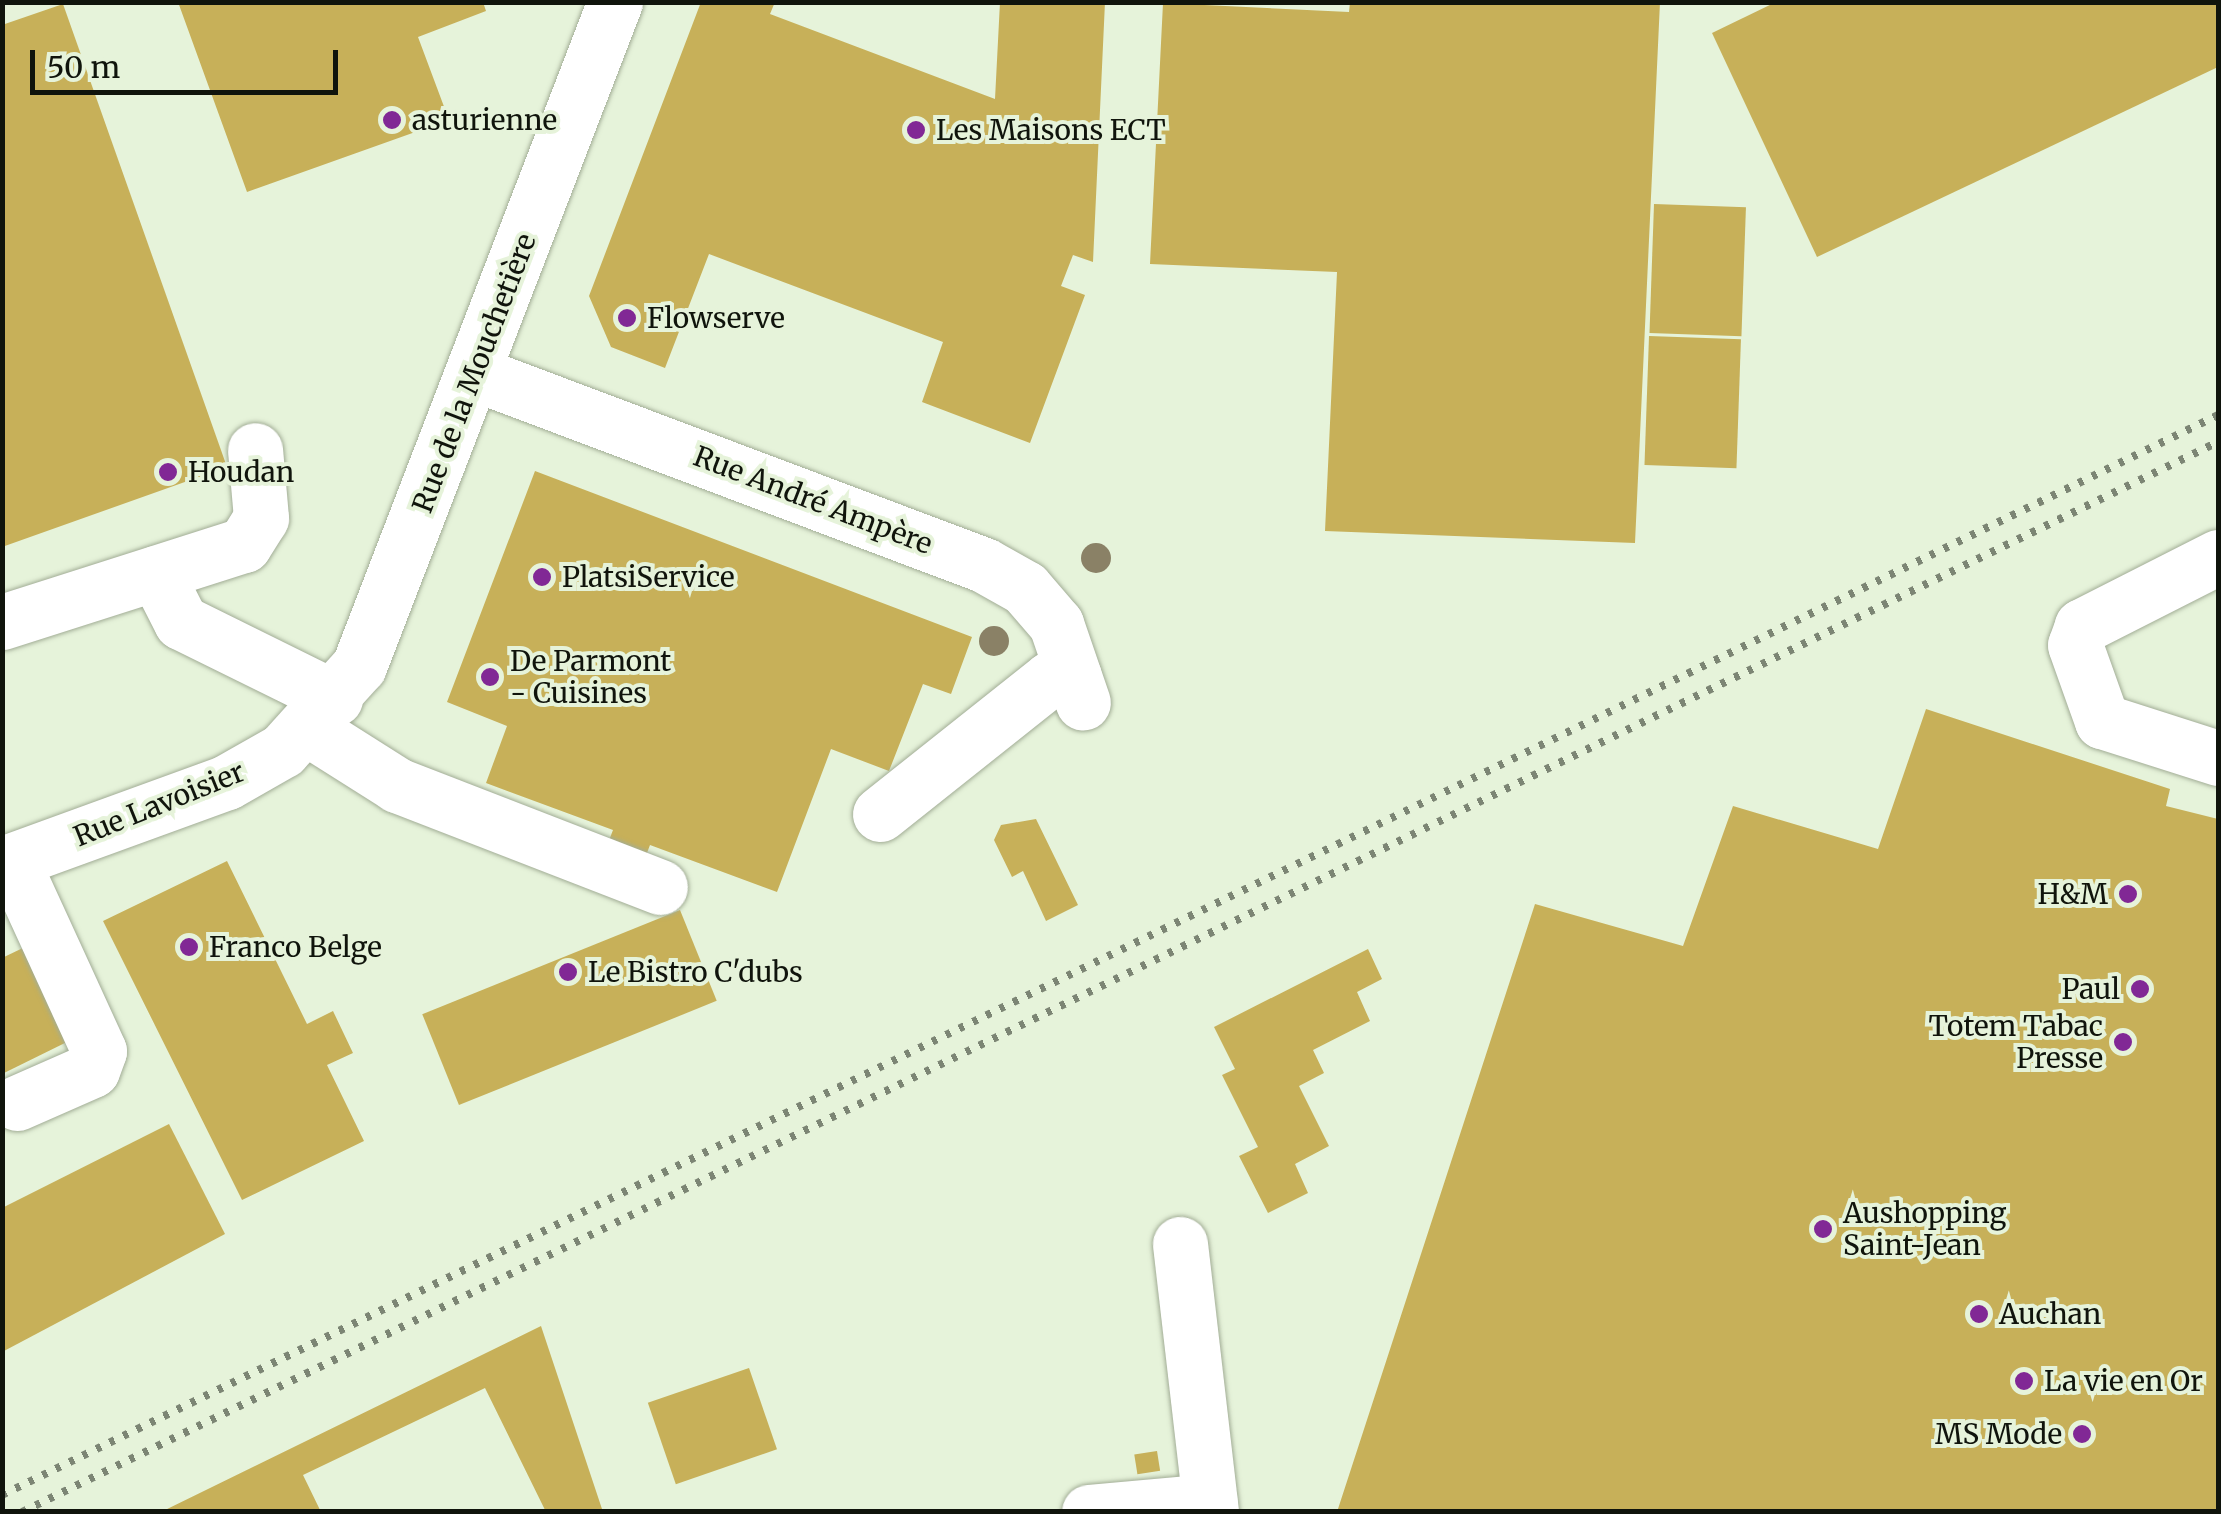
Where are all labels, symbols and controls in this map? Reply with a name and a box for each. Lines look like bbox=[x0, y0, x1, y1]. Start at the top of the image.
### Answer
scale bar bbox=[35, 30, 342, 92]
text: 50 m bbox=[47, 48, 120, 86]
place label: asturienne bbox=[412, 103, 557, 137]
marker: asturienne bbox=[381, 109, 403, 131]
place label: Les Maisons ECT bbox=[936, 113, 1166, 147]
marker: Les Maisons ECT bbox=[905, 119, 927, 141]
street label: Rue de la Mouchetière bbox=[405, 229, 543, 517]
place label: Flowserve bbox=[647, 301, 785, 335]
marker: Flowserve bbox=[616, 307, 638, 329]
street label: Rue André Ampère bbox=[689, 439, 937, 561]
place label: Houdan bbox=[188, 455, 294, 489]
marker: Houdan bbox=[157, 461, 179, 483]
place label: PlatsiService bbox=[562, 560, 735, 594]
marker: PlatsiService bbox=[531, 566, 553, 588]
place label: De Parmont - Cuisines bbox=[510, 644, 671, 710]
marker: De Parmont - Cuisines bbox=[479, 666, 501, 688]
street label: Rue Lavoisier bbox=[69, 754, 249, 854]
place label: H&M bbox=[2038, 877, 2108, 911]
marker: H&M bbox=[2117, 883, 2139, 905]
place label: Franco Belge bbox=[209, 930, 382, 964]
marker: Franco Belge bbox=[178, 936, 200, 958]
place label: Le Bistro C'dubs bbox=[588, 955, 803, 989]
marker: Le Bistro C'dubs bbox=[557, 961, 579, 983]
place label: Paul bbox=[2062, 972, 2120, 1006]
marker: Paul bbox=[2129, 978, 2151, 1000]
place label: Totem Tabac Presse bbox=[1929, 1009, 2103, 1075]
marker: Totem Tabac Presse bbox=[2112, 1031, 2134, 1053]
place label: Aushopping Saint-Jean bbox=[1843, 1196, 2006, 1262]
marker: Aushopping Saint-Jean bbox=[1812, 1218, 1834, 1240]
place label: Auchan bbox=[1999, 1297, 2101, 1331]
marker: Auchan bbox=[1968, 1303, 1990, 1325]
place label: La vie en Or bbox=[2044, 1364, 2203, 1398]
marker: La vie en Or bbox=[2013, 1370, 2035, 1392]
place label: MS Mode bbox=[1935, 1417, 2062, 1451]
marker: MS Mode bbox=[2071, 1423, 2093, 1445]

